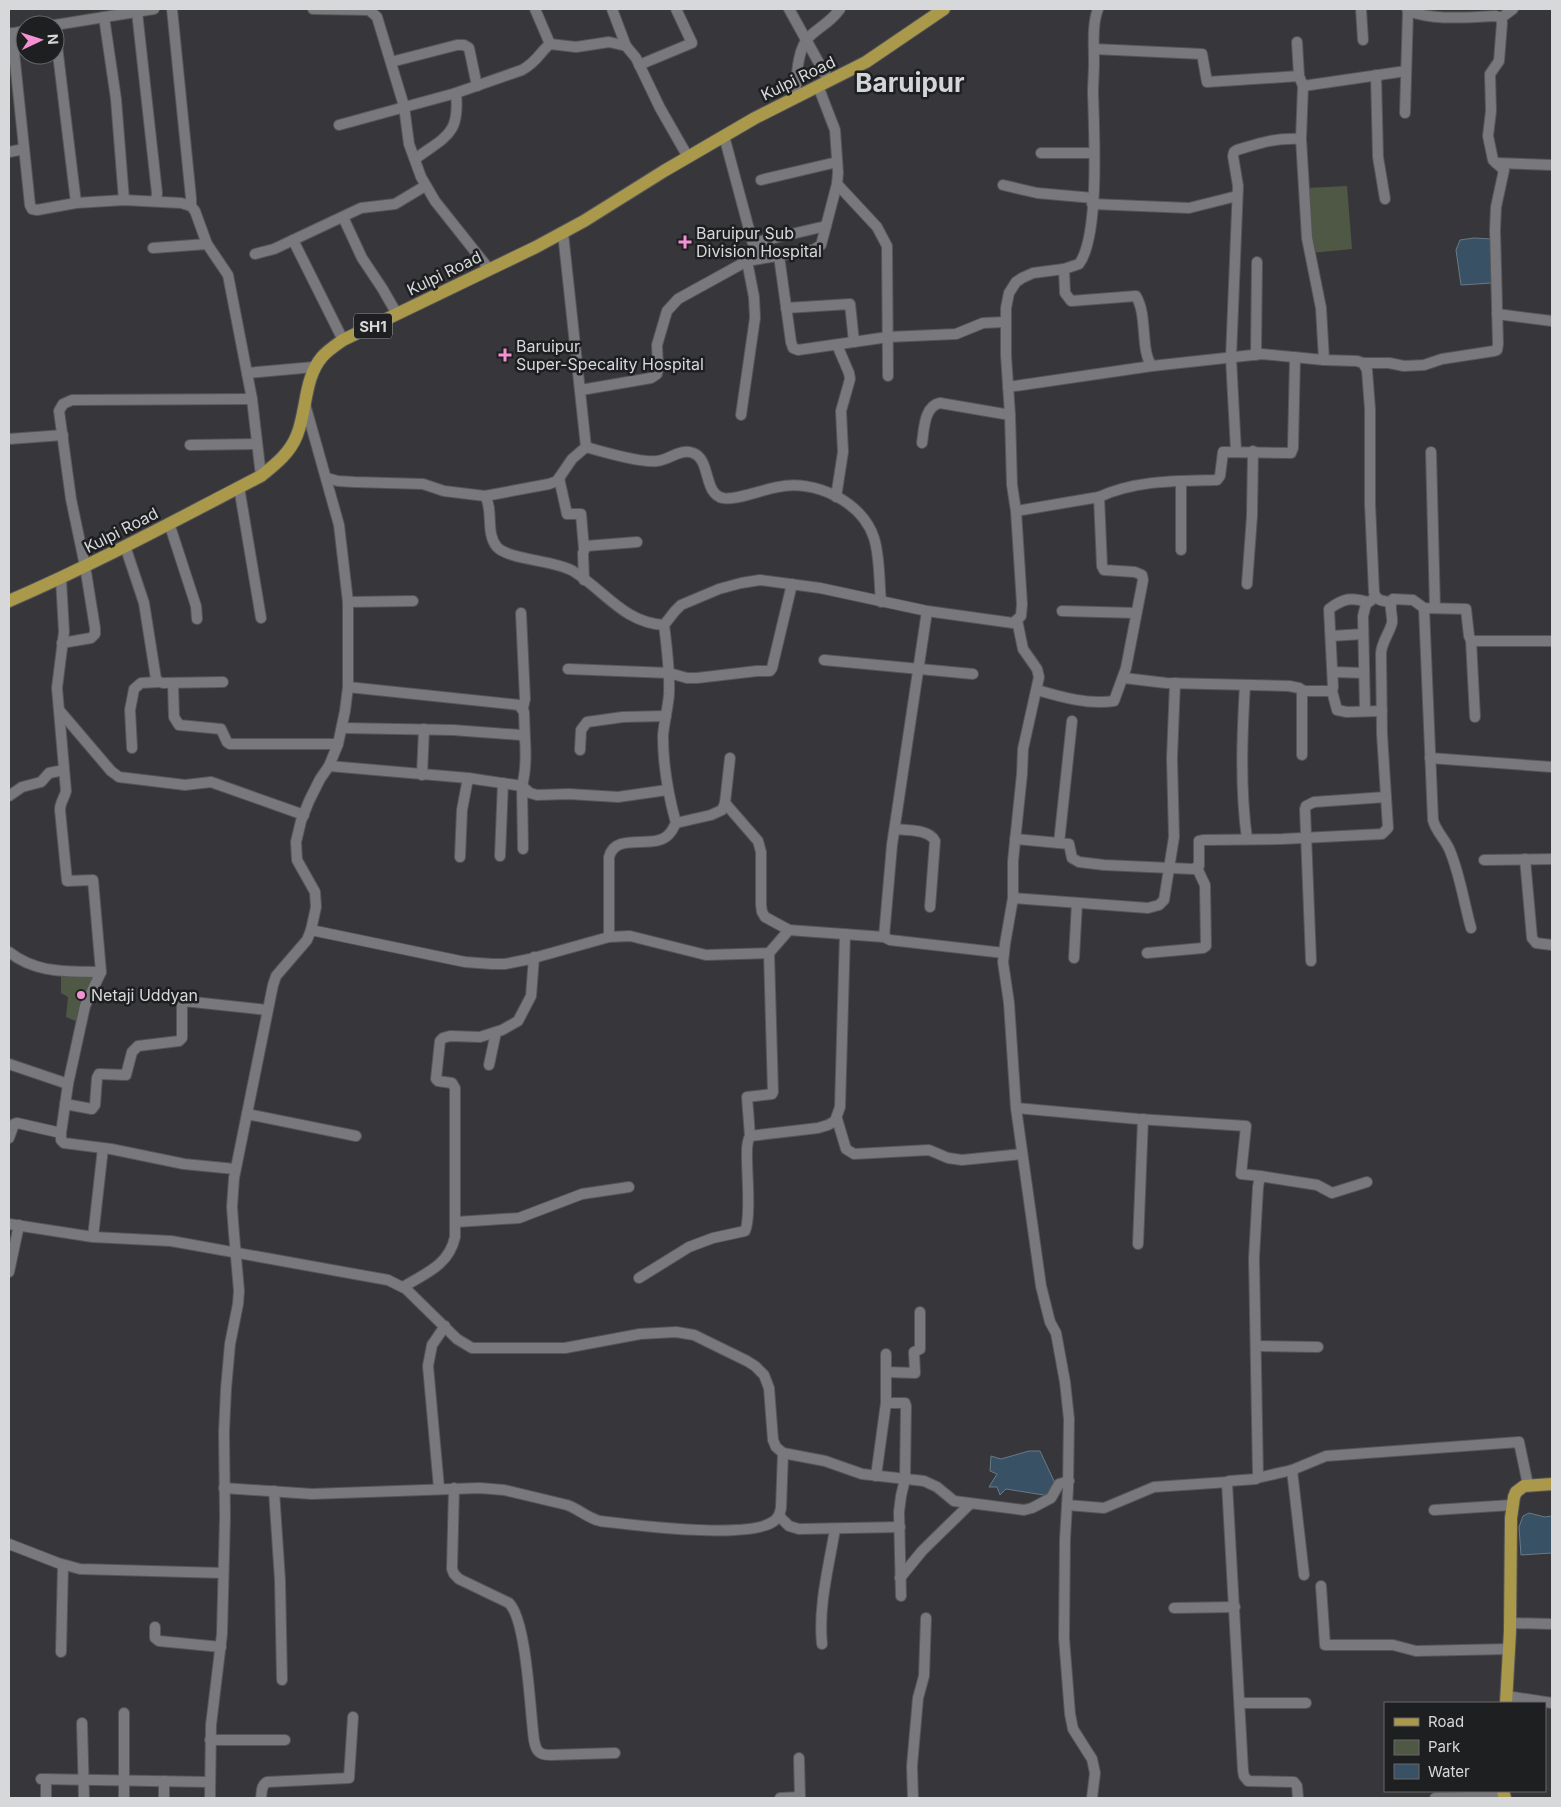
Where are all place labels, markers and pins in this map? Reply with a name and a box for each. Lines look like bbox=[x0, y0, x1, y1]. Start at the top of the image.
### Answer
place label: Baruipur Sub Division Hospital bbox=[696, 223, 822, 261]
marker: Baruipur Sub Division Hospital bbox=[678, 235, 692, 249]
place label: Baruipur Super-Specality Hospital bbox=[516, 336, 704, 374]
marker: Baruipur Super-Specality Hospital bbox=[498, 348, 512, 362]
place label: Netaji Uddyan bbox=[91, 985, 198, 1005]
marker: Netaji Uddyan bbox=[75, 989, 87, 1001]

